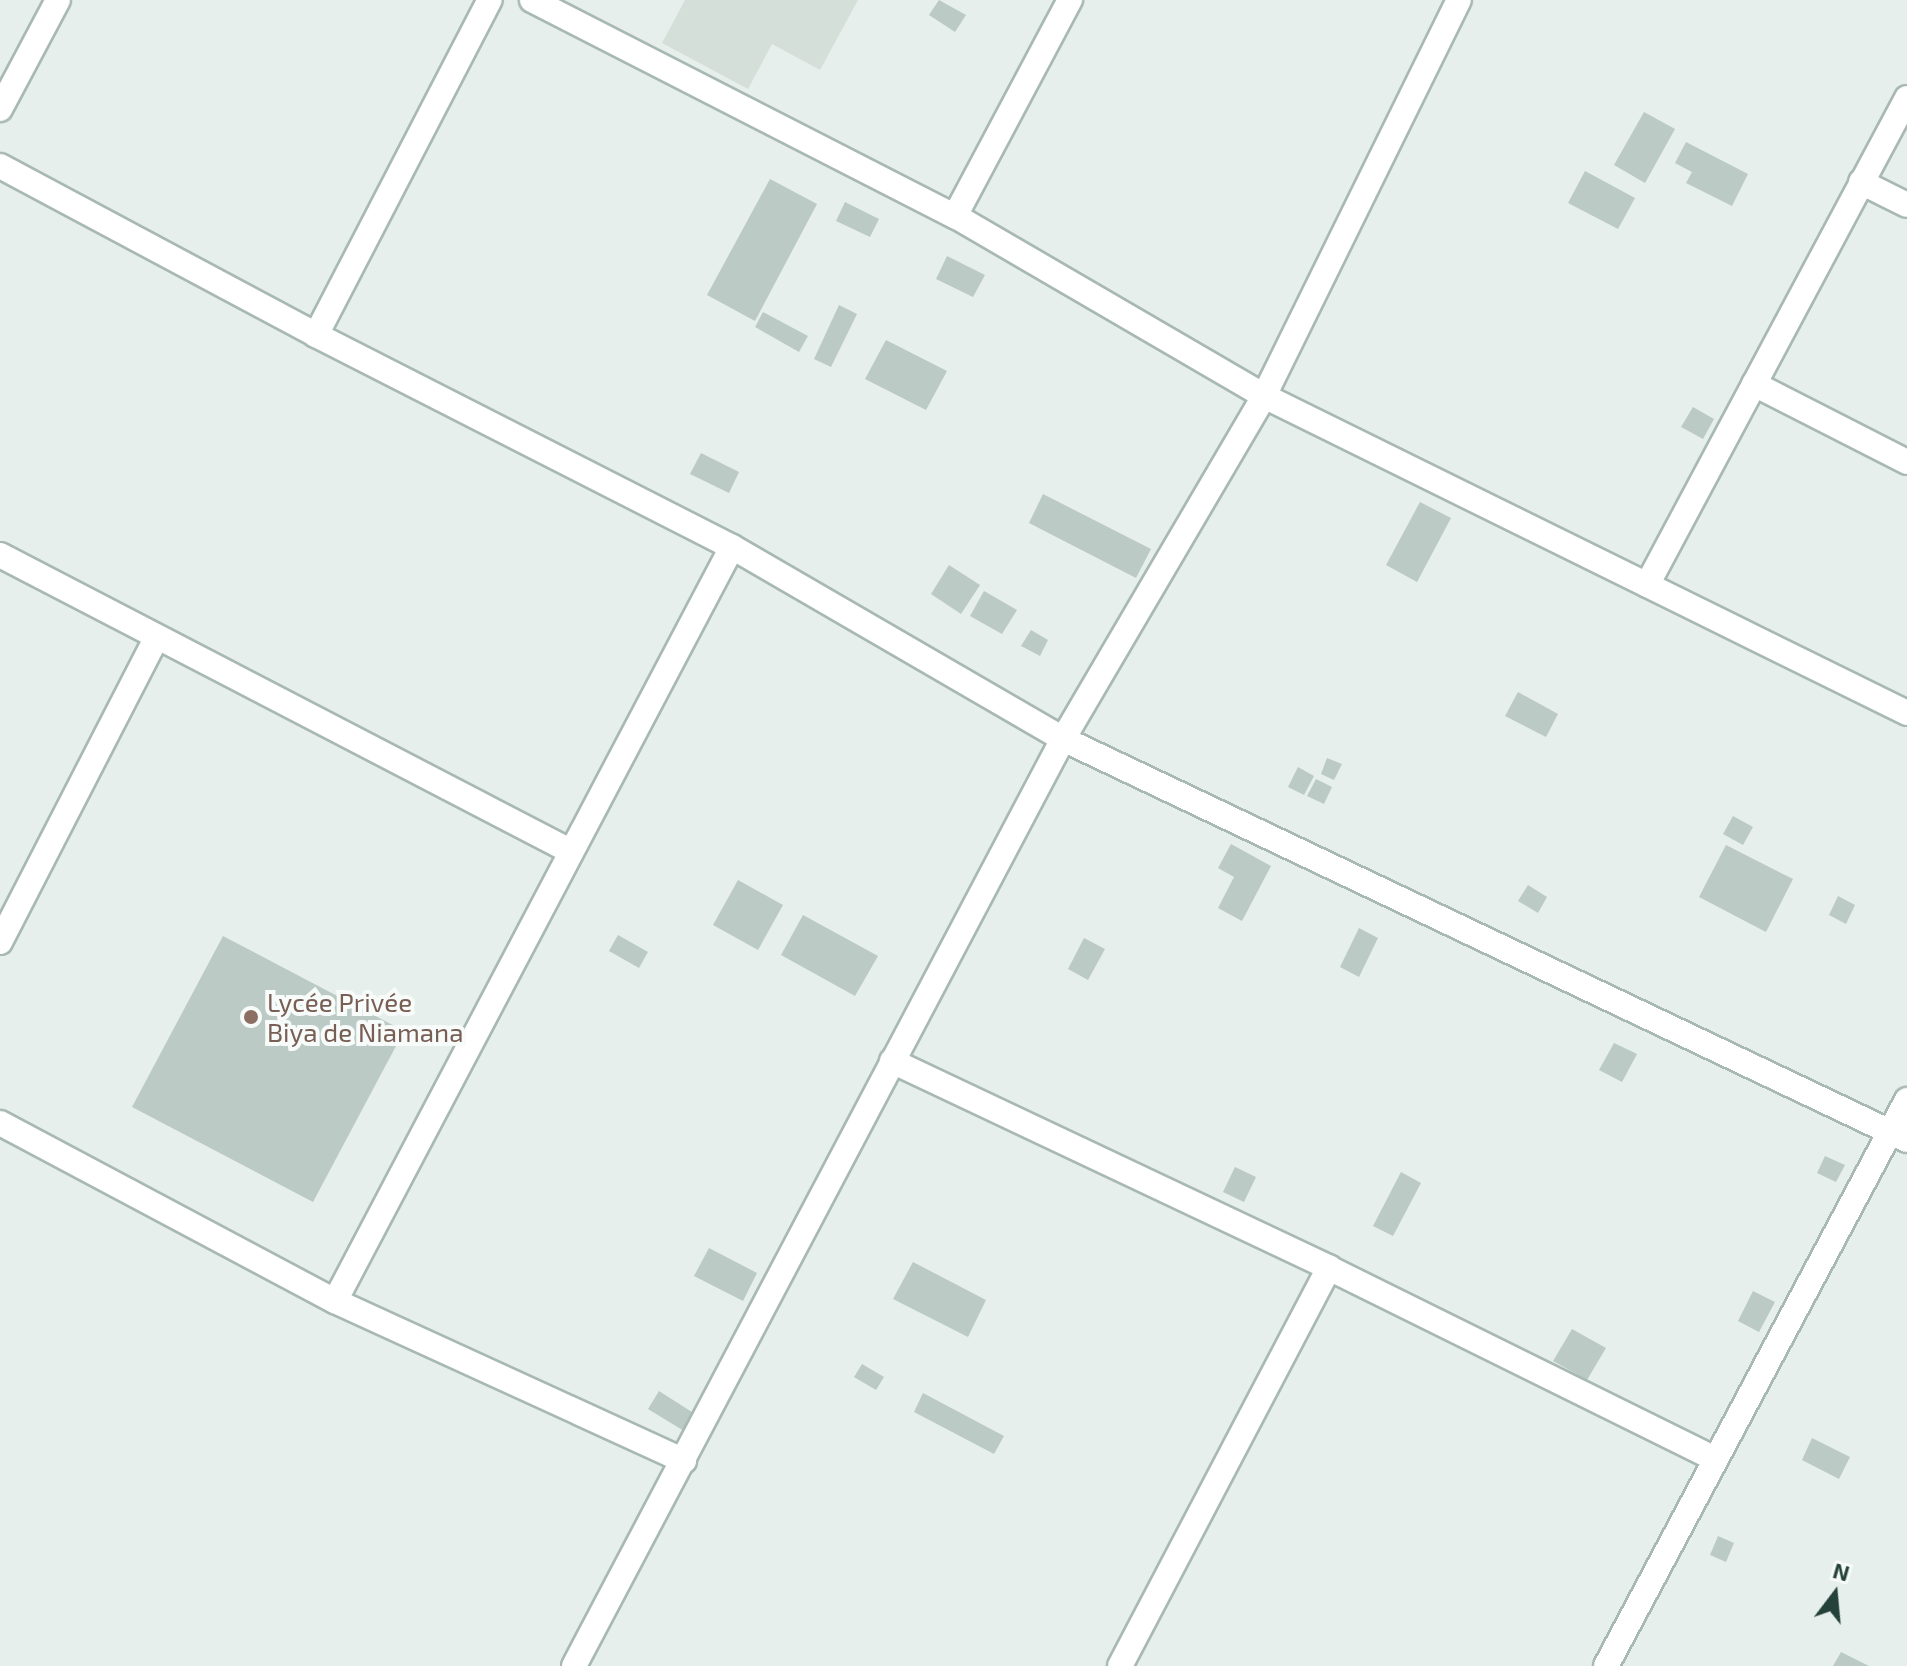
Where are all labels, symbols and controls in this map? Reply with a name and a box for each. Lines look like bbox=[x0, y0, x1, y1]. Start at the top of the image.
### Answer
place label: Lycée Privée Biya de Niamana bbox=[267, 986, 463, 1048]
marker: Lycée Privée Biya de Niamana bbox=[242, 1008, 260, 1026]
north arrow bbox=[1795, 1554, 1875, 1634]
text: N bbox=[1830, 1556, 1853, 1586]

